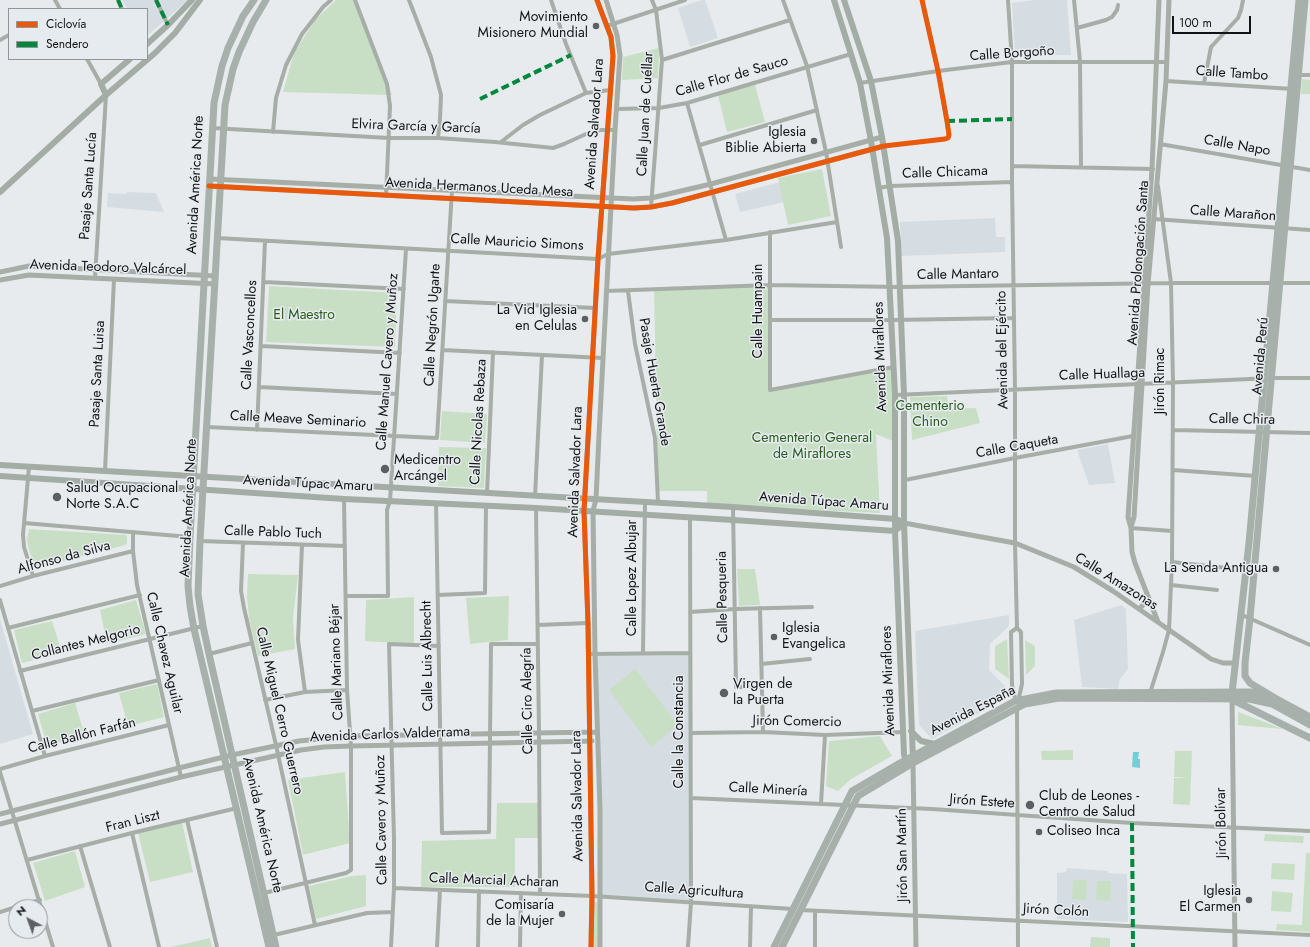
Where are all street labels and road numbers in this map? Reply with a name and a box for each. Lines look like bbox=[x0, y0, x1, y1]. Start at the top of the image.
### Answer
street label: Calle Borgoño bbox=[969, 43, 1055, 65]
street label: Calle Juan de Cuéllar bbox=[634, 51, 658, 177]
street label: Calle Flor de Sauco bbox=[674, 53, 790, 101]
street label: Avenida Salvador Lara bbox=[582, 58, 608, 190]
street label: Calle Tambo bbox=[1195, 63, 1269, 85]
street label: Avenida América Norte bbox=[184, 115, 208, 255]
street label: Elvira García y García bbox=[351, 116, 481, 138]
street label: Pasaje Santa Lucía bbox=[77, 132, 101, 240]
street label: Calle Napo bbox=[1202, 132, 1272, 160]
street label: Calle Chicama bbox=[902, 163, 988, 183]
street label: Avenida Hermanos Uceda Mesa bbox=[384, 175, 574, 201]
street label: Avenida Prolongación Santa bbox=[1125, 180, 1153, 346]
street label: Calle Marañon bbox=[1189, 203, 1277, 225]
street label: Calle Mauricio Simons bbox=[450, 231, 584, 255]
street label: Avenida Teodoro Valcárcel bbox=[29, 257, 187, 279]
street label: Calle Negrón Ugarte bbox=[421, 263, 445, 387]
street label: Calle Huampain bbox=[751, 264, 767, 358]
street label: Calle Mantaro bbox=[917, 266, 999, 284]
street label: Calle Manuel Cavero y Muñoz bbox=[373, 273, 403, 451]
street label: Calle Vasconcellos bbox=[239, 280, 261, 390]
street label: Avenida del Ejército bbox=[994, 291, 1012, 409]
street label: Avenida Miraflores bbox=[871, 302, 891, 412]
street label: Avenida Perú bbox=[1249, 316, 1273, 396]
street label: Pasaje Huerta Grande bbox=[634, 317, 674, 447]
street label: Pasaje Santa Luisa bbox=[87, 320, 109, 428]
street label: Jirón Rimac bbox=[1153, 348, 1169, 414]
street label: Calle Nicolas Rebaza bbox=[467, 359, 491, 485]
street label: Calle Huallaga bbox=[1059, 365, 1145, 385]
street label: Avenida Salvador Lara bbox=[565, 406, 587, 538]
street label: Calle Meave Seminario bbox=[229, 408, 367, 432]
street label: Calle Chira bbox=[1209, 411, 1275, 429]
street label: Calle Caqueta bbox=[975, 432, 1059, 462]
street label: Avenida América Norte bbox=[177, 438, 201, 578]
street label: Avenida Túpac Amaru bbox=[243, 472, 373, 496]
street label: Avenida Túpac Amaru bbox=[759, 489, 889, 515]
street label: Calle Lopez Albujar bbox=[625, 520, 641, 636]
street label: Calle Pablo Tuch bbox=[224, 523, 322, 543]
street label: Alfonso da Silva bbox=[16, 538, 112, 578]
street label: Calle Amazonas bbox=[1071, 550, 1161, 614]
street label: Calle Pesqueria bbox=[714, 551, 732, 643]
street label: Calle Chavez Aguilar bbox=[142, 591, 186, 715]
street label: Calle Luis Albrecht bbox=[419, 601, 437, 711]
street label: Calle Mariano Béjar bbox=[327, 603, 347, 721]
street label: Collantes Melgorio bbox=[30, 621, 142, 665]
street label: Calle Miguel Cerro Guerrero bbox=[252, 626, 306, 796]
street label: Avenida Miraflores bbox=[879, 626, 899, 736]
street label: Calle Ciro Alegría bbox=[519, 648, 537, 754]
street label: Calle la Constancia bbox=[672, 675, 688, 789]
street label: Avenida España bbox=[927, 682, 1019, 740]
street label: Jirón Comercio bbox=[753, 713, 841, 731]
street label: Calle Ballón Farfán bbox=[26, 714, 138, 758]
street label: Avenida Carlos Valderrama bbox=[310, 724, 470, 746]
street label: Avenida Salvador Lara bbox=[568, 730, 588, 862]
street label: Avenida América Norte bbox=[238, 755, 286, 895]
street label: Calle Cavero y Muñoz bbox=[372, 755, 392, 885]
street label: Calle Minería bbox=[728, 780, 808, 800]
street label: Jirón Bolívar bbox=[1213, 787, 1231, 859]
street label: Jirón Estete bbox=[949, 791, 1015, 813]
street label: Fran Liszt bbox=[104, 807, 162, 837]
street label: Jirón San Martín bbox=[894, 808, 912, 902]
street label: Calle Marcial Acharan bbox=[429, 870, 559, 892]
street label: Calle Agricultura bbox=[644, 879, 744, 903]
street label: Jirón Colón bbox=[1022, 901, 1090, 921]

